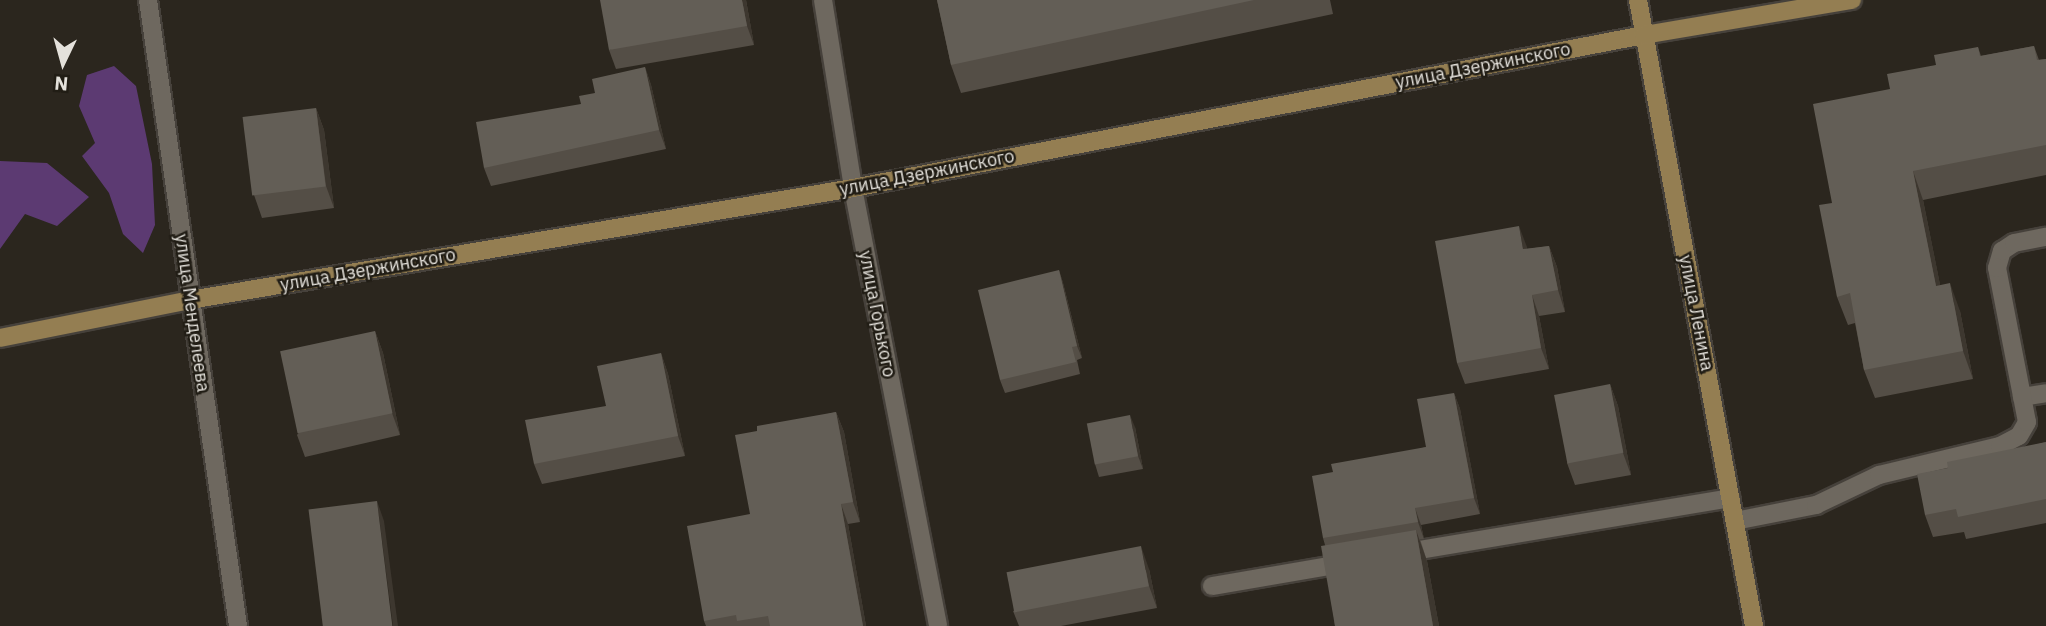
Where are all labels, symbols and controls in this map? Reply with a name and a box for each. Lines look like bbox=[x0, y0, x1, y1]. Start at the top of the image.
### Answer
north arrow bbox=[28, 28, 98, 98]
street label: улица Дзержинского bbox=[1394, 38, 1572, 94]
text: N bbox=[53, 71, 69, 96]
street label: улица Дзержинского bbox=[838, 145, 1016, 201]
street label: улица Менделеева bbox=[170, 233, 214, 393]
street label: улица Дзержинского bbox=[279, 244, 457, 296]
street label: улица Горького bbox=[854, 249, 900, 379]
street label: улица Ленина bbox=[1674, 253, 1718, 373]

